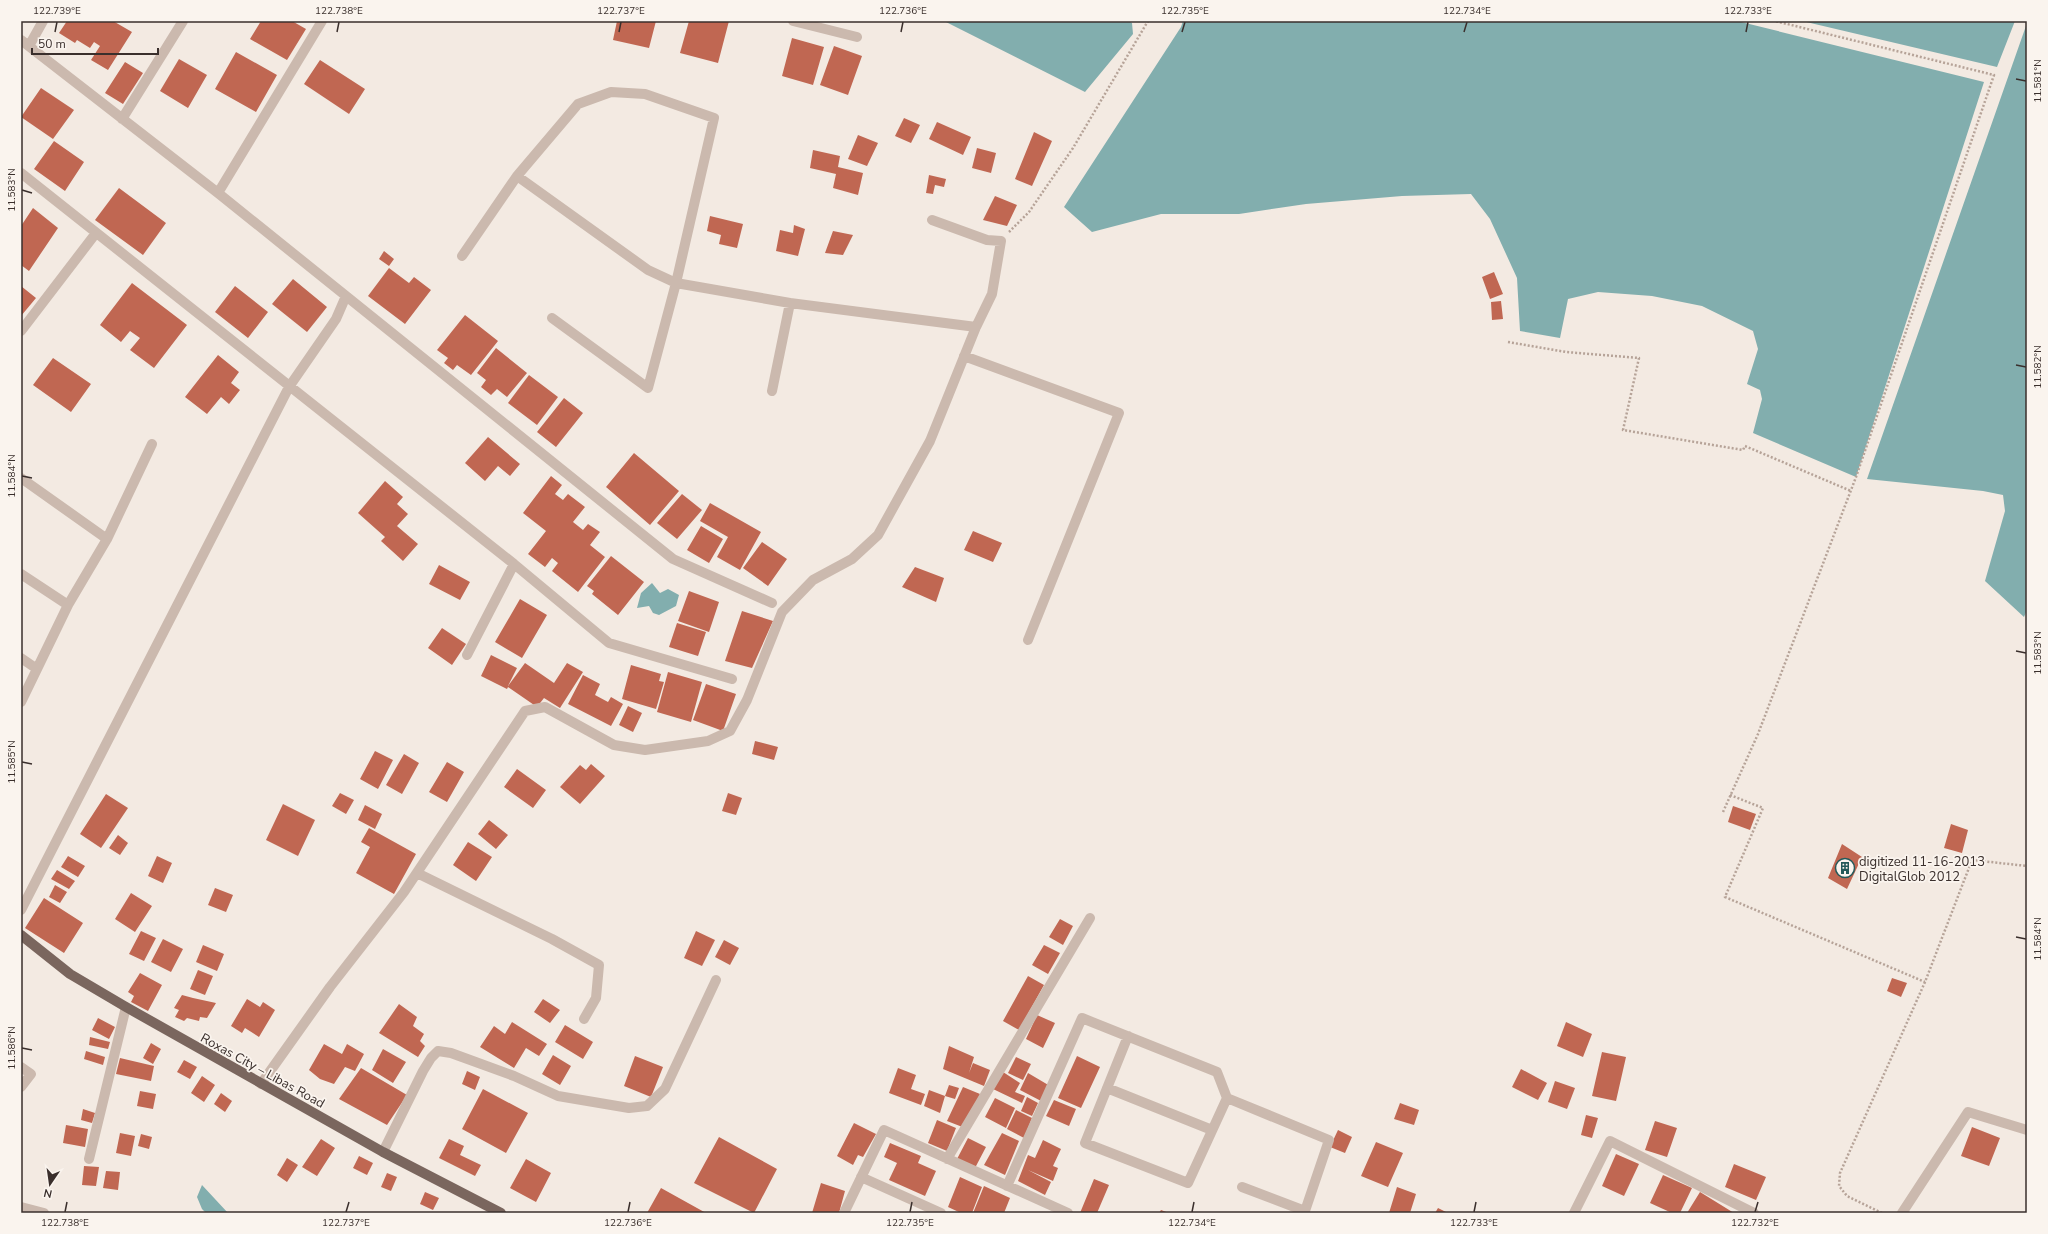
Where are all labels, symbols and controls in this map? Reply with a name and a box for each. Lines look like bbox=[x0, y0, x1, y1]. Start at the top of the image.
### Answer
text: 122.739°E bbox=[33, 4, 81, 18]
text: 122.738°E bbox=[315, 4, 363, 18]
text: 122.737°E bbox=[597, 4, 645, 18]
text: 122.736°E bbox=[879, 4, 927, 18]
text: 122.735°E bbox=[1161, 4, 1209, 18]
text: 122.734°E bbox=[1443, 4, 1491, 18]
text: 122.733°E bbox=[1724, 4, 1772, 18]
scale bar bbox=[32, 30, 158, 56]
text: 50 m bbox=[38, 36, 66, 52]
text: 11.581°N bbox=[2031, 59, 2045, 103]
text: 11.583°N bbox=[5, 168, 19, 212]
text: 11.582°N bbox=[2031, 345, 2045, 389]
text: 11.584°N bbox=[5, 454, 19, 498]
text: 11.583°N bbox=[2031, 631, 2045, 675]
text: 11.585°N bbox=[5, 740, 19, 784]
place label: digitized 11-16-2013 DigitalGlob 2012 bbox=[1859, 853, 1985, 886]
building icon: digitized 11-16-2013 DigitalGlob 2012 bbox=[1834, 857, 1856, 879]
text: 11.584°N bbox=[2031, 917, 2045, 961]
text: 11.586°N bbox=[5, 1026, 19, 1070]
street label: Roxas City – Libas Road bbox=[197, 1029, 328, 1113]
north arrow bbox=[30, 1164, 70, 1204]
text: N bbox=[42, 1185, 54, 1201]
text: 122.738°E bbox=[41, 1216, 89, 1230]
text: 122.737°E bbox=[322, 1216, 370, 1230]
text: 122.736°E bbox=[604, 1216, 652, 1230]
text: 122.735°E bbox=[886, 1216, 934, 1230]
text: 122.734°E bbox=[1168, 1216, 1216, 1230]
text: 122.733°E bbox=[1450, 1216, 1498, 1230]
text: 122.732°E bbox=[1731, 1216, 1779, 1230]

